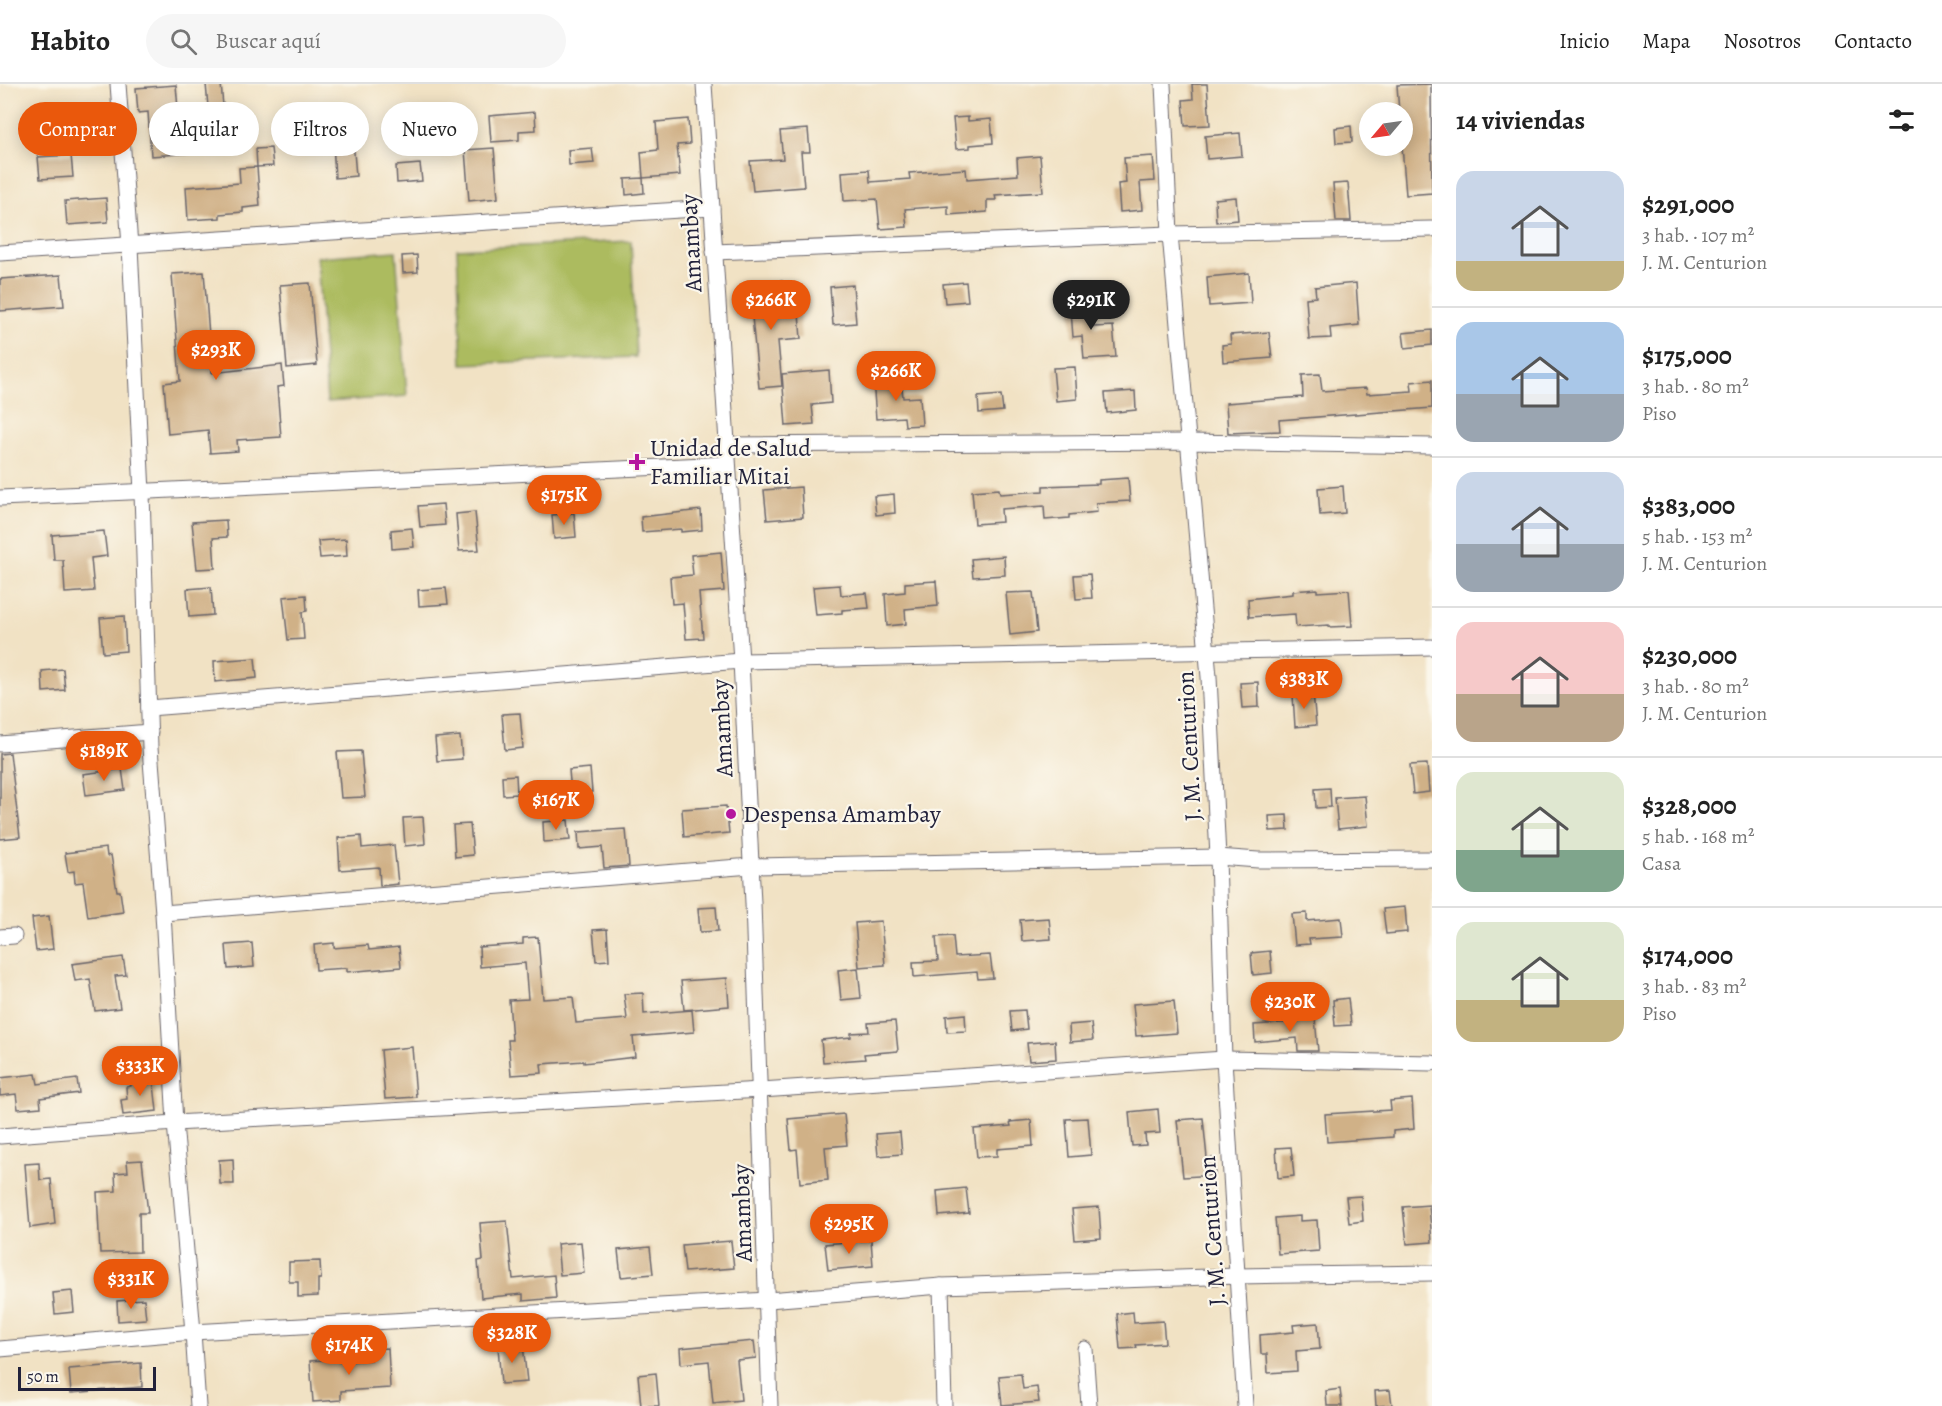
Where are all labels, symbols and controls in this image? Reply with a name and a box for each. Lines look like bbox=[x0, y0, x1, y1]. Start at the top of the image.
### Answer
search box bbox=[146, 14, 566, 68]
text: Habito bbox=[30, 22, 110, 60]
icon: search bbox=[167, 25, 200, 58]
text: Buscar aquí bbox=[215, 26, 321, 56]
text: Inicio bbox=[1559, 27, 1609, 55]
text: Mapa bbox=[1642, 27, 1691, 55]
text: Nosotros bbox=[1724, 27, 1801, 55]
text: Contacto bbox=[1834, 27, 1912, 55]
chip: Comprar bbox=[18, 102, 137, 156]
chip: Alquilar bbox=[149, 102, 259, 156]
chip: Filtros bbox=[271, 102, 369, 156]
chip: Nuevo bbox=[381, 102, 478, 156]
north arrow bbox=[1359, 102, 1413, 156]
map controls bbox=[1359, 102, 1413, 156]
text: 14 viviendas bbox=[1456, 103, 1585, 138]
icon: filters bbox=[1885, 104, 1918, 137]
text: $291,000 bbox=[1642, 187, 1734, 222]
street label: Amambay bbox=[672, 193, 710, 294]
icon: home bbox=[1504, 195, 1576, 267]
text: 3 hab. · 107 m² bbox=[1642, 222, 1754, 249]
text: J. M. Centurion bbox=[1642, 249, 1767, 276]
pin: $266K bbox=[729, 280, 813, 331]
pin: $291K bbox=[1049, 280, 1133, 331]
text: $266K bbox=[746, 286, 796, 313]
text: $291K bbox=[1067, 286, 1115, 313]
pin: $293K bbox=[174, 330, 258, 381]
text: $293K bbox=[191, 336, 241, 363]
text: $175,000 bbox=[1642, 338, 1732, 373]
icon: home bbox=[1504, 346, 1576, 418]
pin: $266K bbox=[854, 351, 938, 402]
text: $266K bbox=[871, 357, 921, 384]
text: 3 hab. · 80 m² bbox=[1642, 373, 1749, 400]
text: Piso bbox=[1642, 400, 1676, 427]
place label: Unidad de Salud Familiar Mitai bbox=[650, 432, 811, 492]
marker: Unidad de Salud Familiar Mitai bbox=[628, 453, 646, 471]
pin: $175K bbox=[522, 475, 606, 526]
text: $175K bbox=[541, 481, 587, 508]
text: $383,000 bbox=[1642, 488, 1735, 523]
icon: home bbox=[1504, 496, 1576, 568]
text: 5 hab. · 153 m² bbox=[1642, 523, 1752, 550]
text: J. M. Centurion bbox=[1642, 550, 1767, 577]
text: $230,000 bbox=[1642, 638, 1737, 673]
icon: home bbox=[1504, 646, 1576, 718]
pin: $383K bbox=[1262, 659, 1346, 710]
text: $383K bbox=[1279, 665, 1329, 692]
street label: J. M. Centurion bbox=[1169, 670, 1209, 822]
text: 3 hab. · 80 m² bbox=[1642, 673, 1749, 700]
street label: Amambay bbox=[703, 678, 741, 779]
text: J. M. Centurion bbox=[1642, 700, 1767, 727]
pin: $189K bbox=[62, 731, 146, 782]
text: $189K bbox=[80, 737, 128, 764]
pin: $167K bbox=[514, 780, 598, 831]
text: $167K bbox=[532, 786, 580, 813]
text: $328,000 bbox=[1642, 788, 1737, 823]
icon: home bbox=[1504, 796, 1576, 868]
place label: Despensa Amambay bbox=[743, 798, 941, 830]
marker: Despensa Amambay bbox=[724, 807, 738, 821]
text: 5 hab. · 168 m² bbox=[1642, 823, 1754, 850]
text: Casa bbox=[1642, 850, 1681, 877]
text: $174,000 bbox=[1642, 938, 1733, 973]
icon: home bbox=[1504, 946, 1576, 1018]
text: 3 hab. · 83 m² bbox=[1642, 973, 1746, 1000]
pin: $230K bbox=[1248, 982, 1332, 1033]
text: $230K bbox=[1265, 988, 1315, 1015]
text: Piso bbox=[1642, 1000, 1676, 1027]
pin: $333K bbox=[98, 1046, 182, 1097]
text: $333K bbox=[116, 1052, 164, 1079]
street label: J. M. Centurion bbox=[1191, 1155, 1233, 1307]
street label: Amambay bbox=[724, 1163, 760, 1264]
pin: $295K bbox=[807, 1204, 891, 1255]
text: $295K bbox=[824, 1210, 874, 1237]
pin: $331K bbox=[89, 1259, 173, 1310]
text: $331K bbox=[108, 1265, 154, 1292]
pin: $328K bbox=[470, 1313, 554, 1364]
text: $328K bbox=[487, 1319, 537, 1346]
pin: $174K bbox=[307, 1325, 391, 1376]
text: $174K bbox=[325, 1331, 373, 1358]
scale bar bbox=[18, 1364, 156, 1392]
text: 50 m bbox=[27, 1366, 59, 1388]

